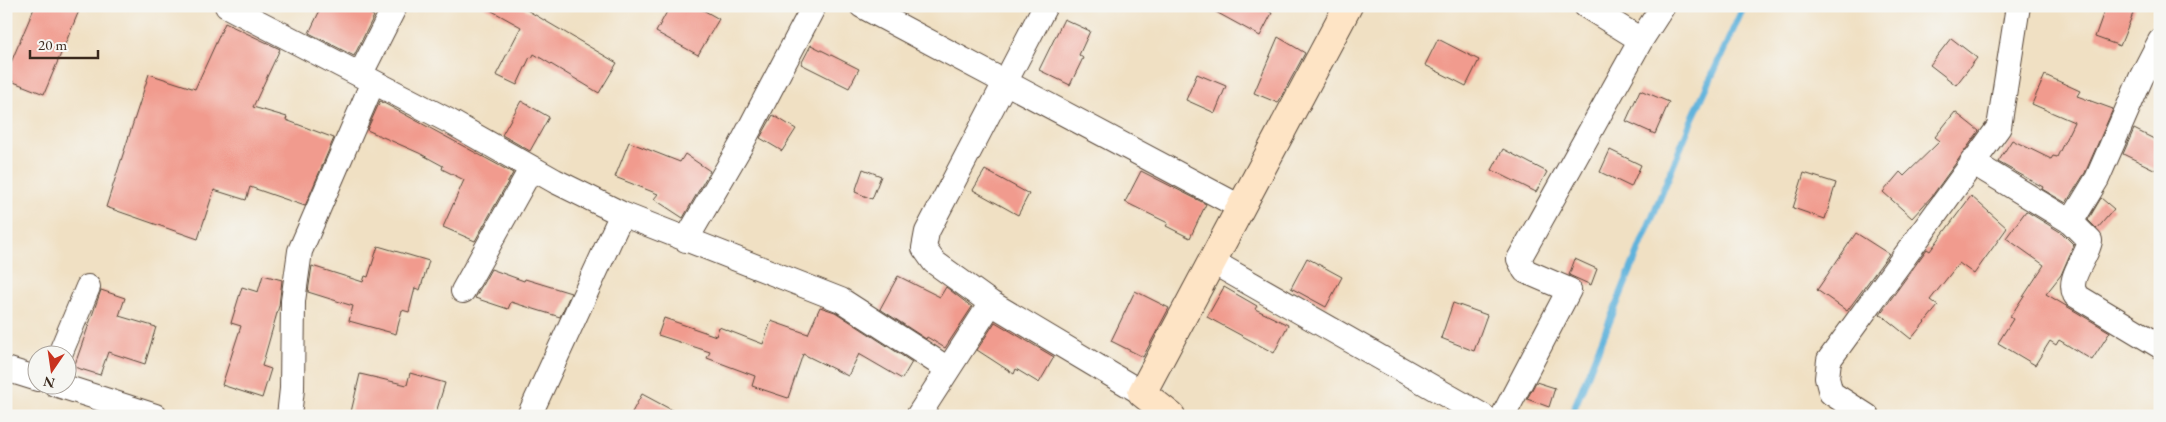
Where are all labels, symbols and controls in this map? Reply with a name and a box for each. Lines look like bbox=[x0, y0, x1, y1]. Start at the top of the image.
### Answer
scale bar bbox=[30, 28, 98, 60]
text: 20 m bbox=[38, 35, 67, 54]
north arrow bbox=[28, 344, 78, 394]
text: N bbox=[41, 372, 57, 393]

